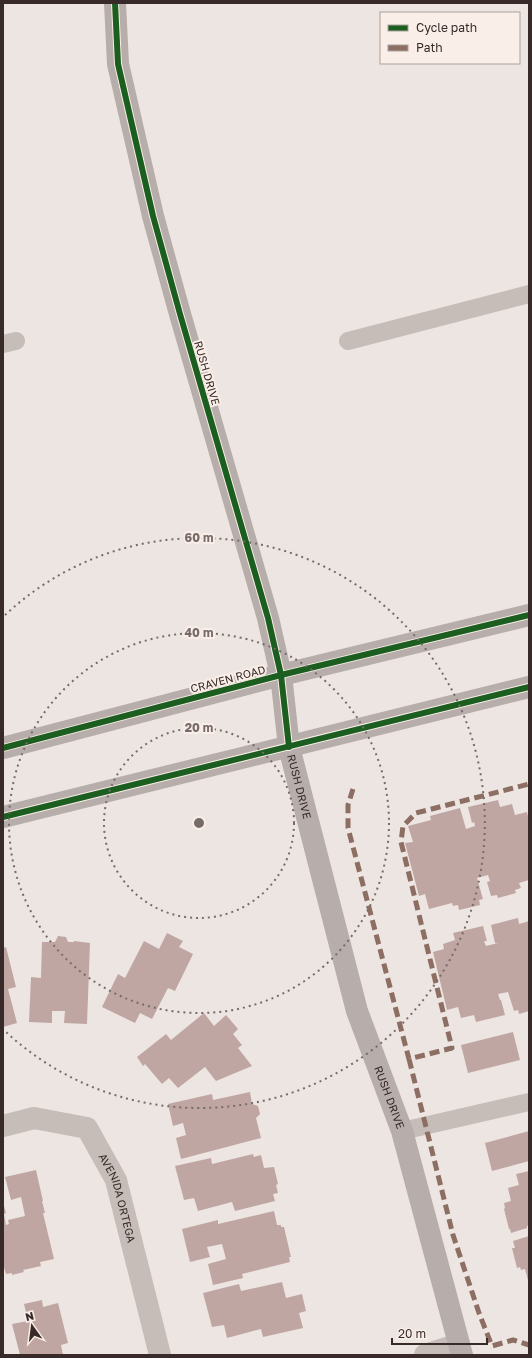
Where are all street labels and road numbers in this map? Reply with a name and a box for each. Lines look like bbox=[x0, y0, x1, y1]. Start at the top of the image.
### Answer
street label: RUSH DRIVE bbox=[192, 339, 223, 407]
street label: CRAVEN ROAD bbox=[189, 662, 267, 695]
street label: RUSH DRIVE bbox=[285, 753, 314, 821]
street label: RUSH DRIVE bbox=[372, 1064, 408, 1131]
street label: AVENIDA ORTEGA bbox=[96, 1151, 139, 1245]

